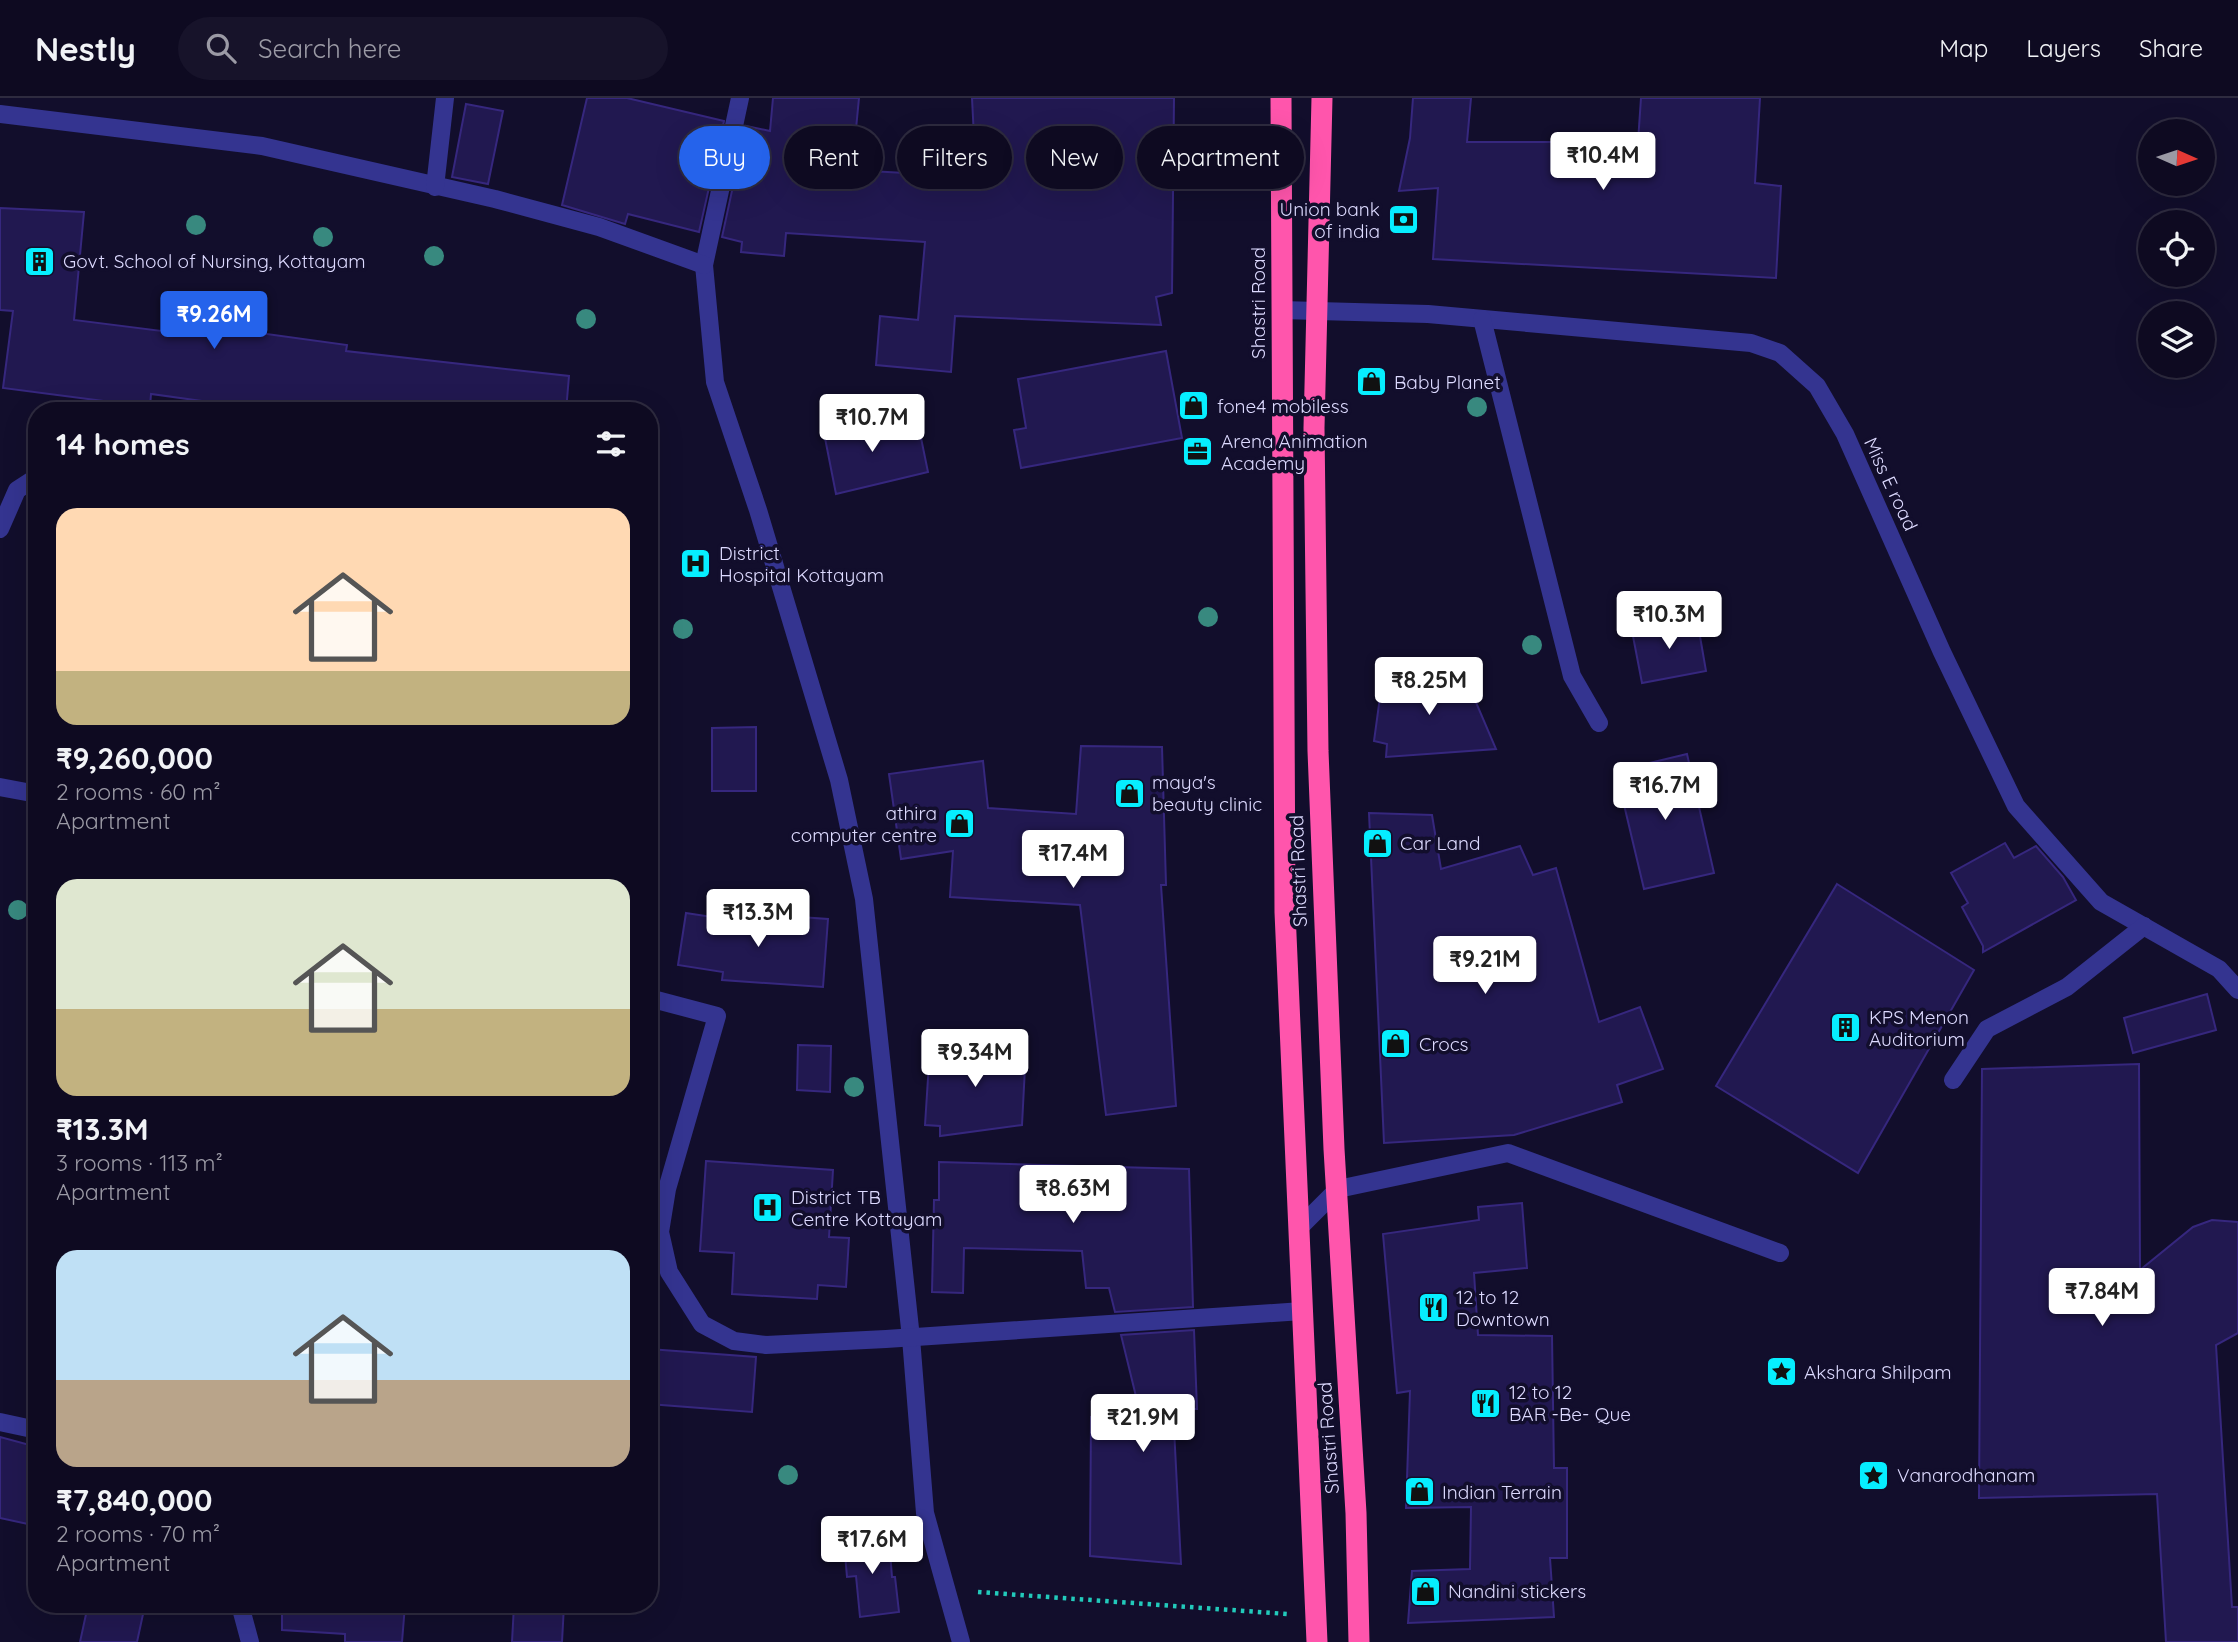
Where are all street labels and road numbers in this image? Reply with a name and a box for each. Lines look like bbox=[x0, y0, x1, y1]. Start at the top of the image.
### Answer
street label: Shastri Road bbox=[1246, 247, 1270, 359]
street label: Miss E road bbox=[1859, 434, 1923, 534]
street label: Shastri Road bbox=[1284, 815, 1312, 927]
street label: Shastri Road bbox=[1312, 1381, 1344, 1495]

